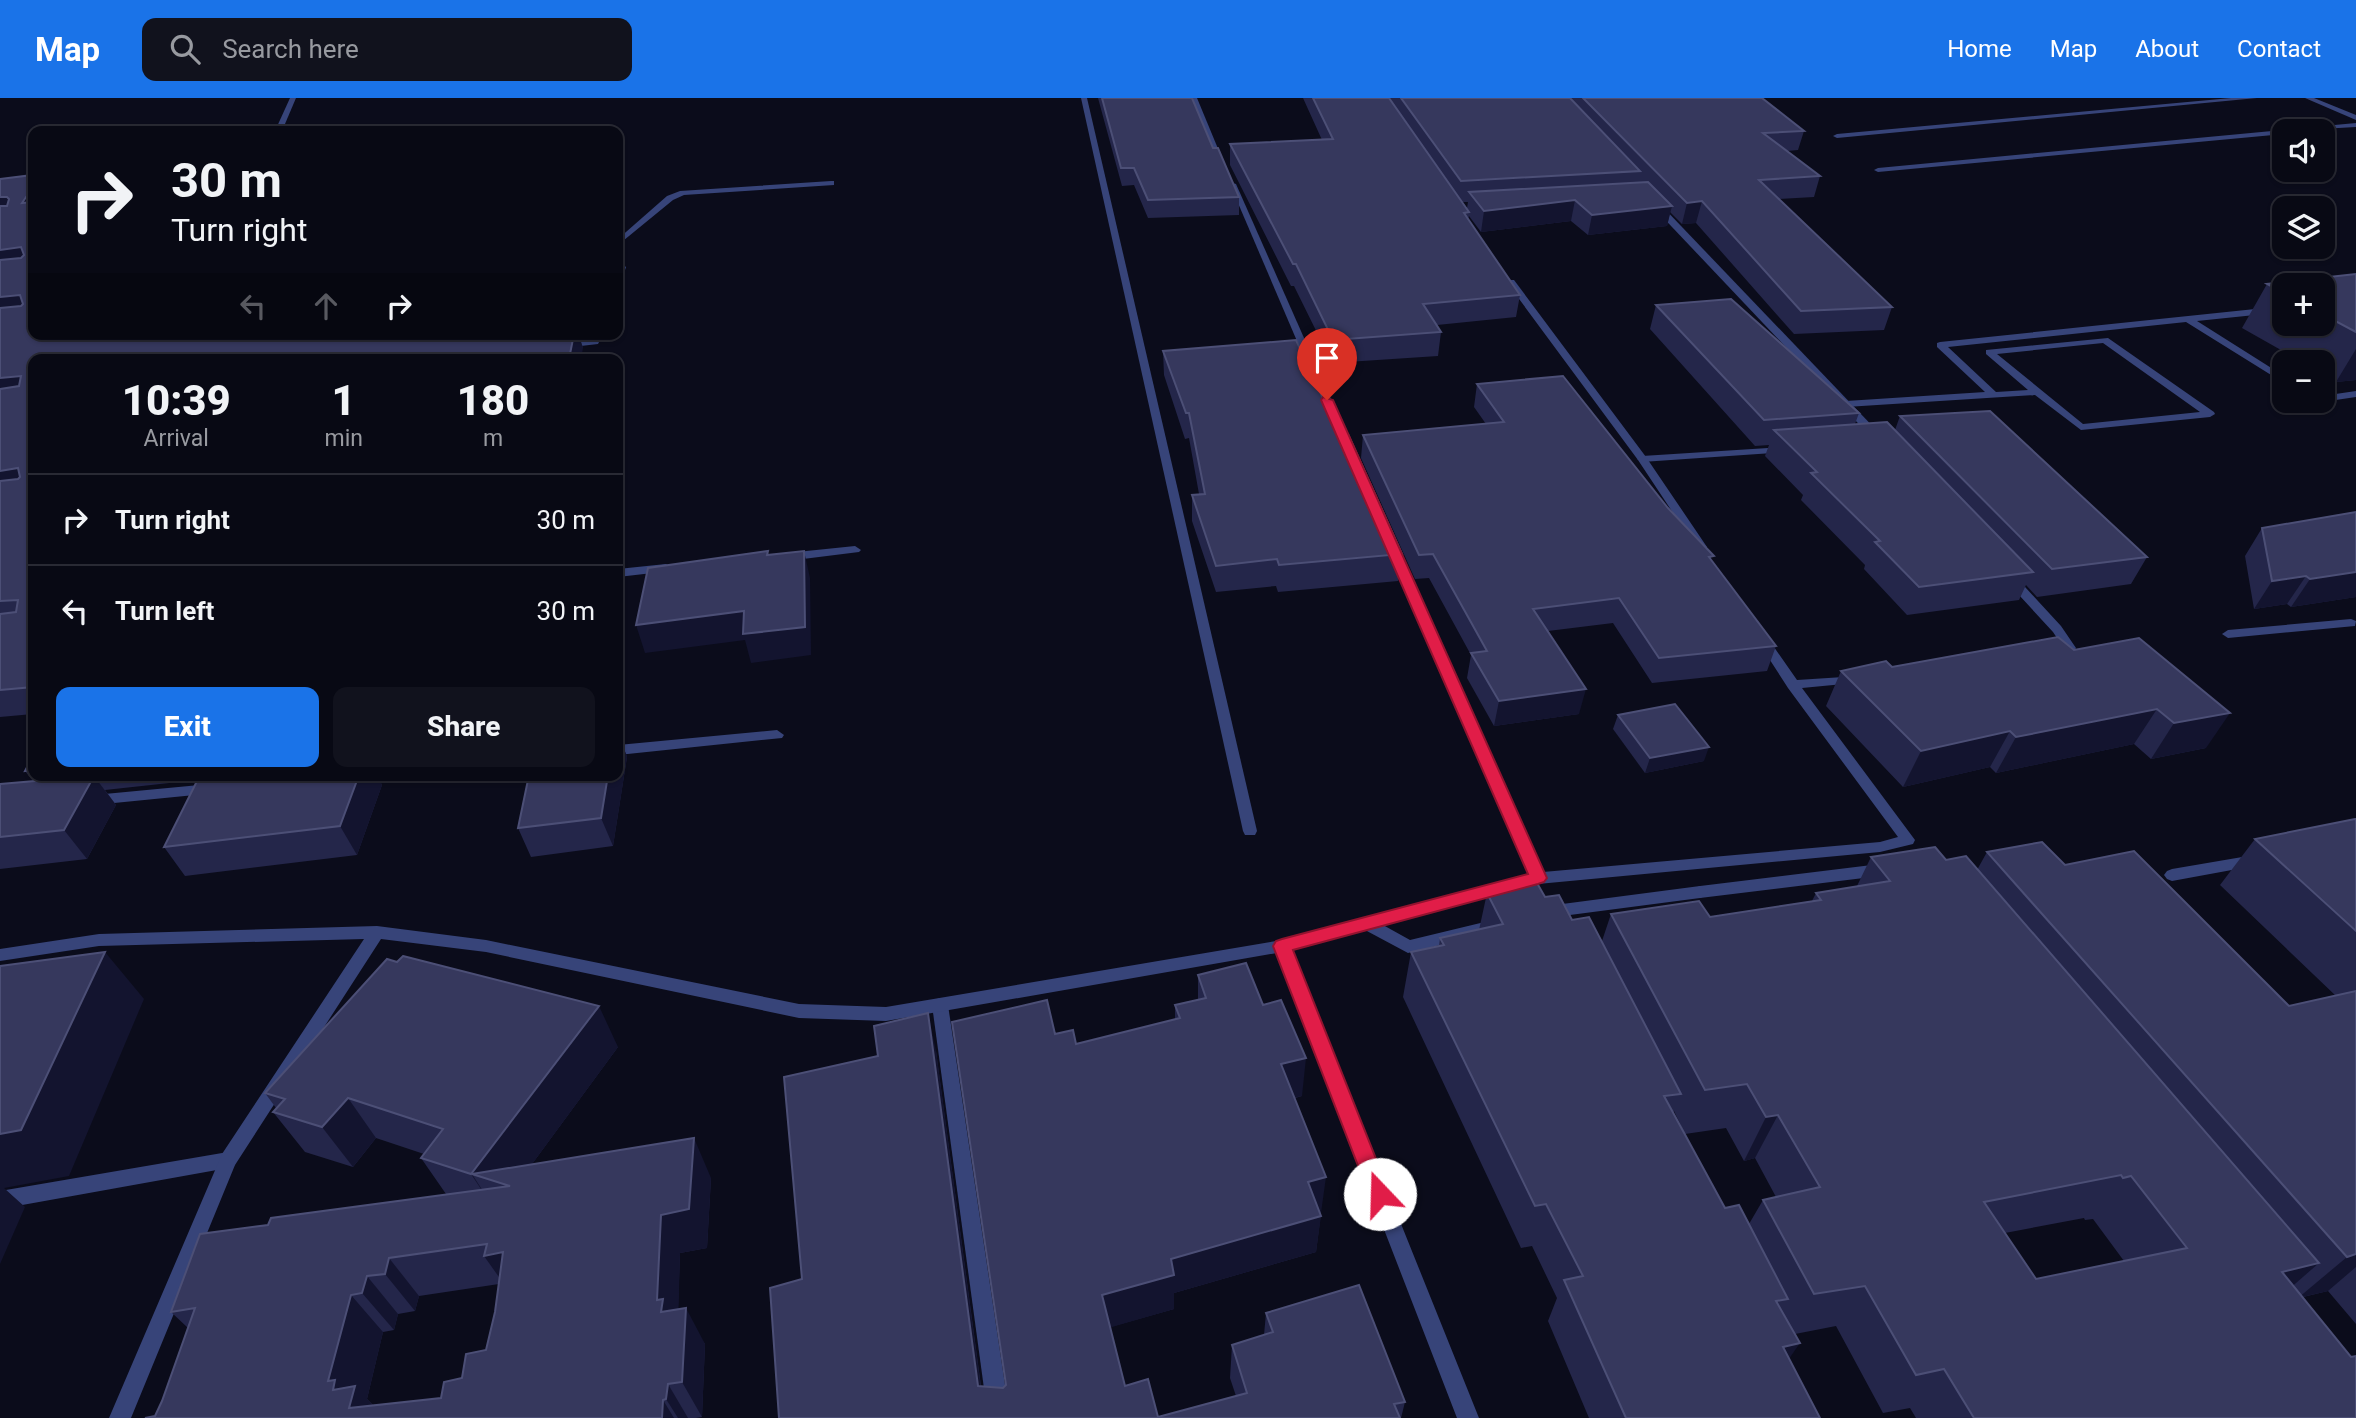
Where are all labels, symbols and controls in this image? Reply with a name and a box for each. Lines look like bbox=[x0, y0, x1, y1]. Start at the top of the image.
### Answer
search box bbox=[142, 18, 632, 81]
text: Map bbox=[35, 30, 100, 69]
icon: search bbox=[166, 30, 204, 68]
text: Search here bbox=[222, 34, 359, 64]
text: Home bbox=[1947, 35, 2012, 63]
text: Map bbox=[2050, 35, 2097, 63]
text: About bbox=[2135, 35, 2199, 63]
text: Contact bbox=[2237, 35, 2321, 63]
map controls bbox=[2272, 119, 2335, 413]
button: sound bbox=[2272, 119, 2335, 182]
text: 30 m bbox=[171, 152, 282, 209]
icon: right bbox=[56, 154, 147, 245]
button: layers bbox=[2272, 196, 2335, 259]
text: Turn right bbox=[171, 211, 307, 249]
button: + bbox=[2272, 273, 2335, 336]
icon: left bbox=[234, 287, 272, 325]
icon: ahead bbox=[307, 287, 345, 325]
icon: right bbox=[380, 287, 418, 325]
pin bbox=[1297, 328, 1357, 400]
icon: arrive bbox=[1308, 339, 1346, 377]
button: − bbox=[2272, 350, 2335, 413]
text: 10:39 bbox=[122, 376, 231, 425]
text: 1 bbox=[332, 376, 356, 425]
text: 180 bbox=[457, 376, 529, 425]
text: Arrival bbox=[144, 425, 209, 452]
text: min bbox=[324, 425, 363, 452]
text: m bbox=[483, 425, 503, 452]
icon: right bbox=[56, 501, 94, 539]
text: Turn right bbox=[115, 505, 230, 535]
text: 30 m bbox=[537, 505, 595, 535]
icon: left bbox=[56, 592, 94, 630]
text: Turn left bbox=[115, 596, 214, 626]
text: 30 m bbox=[537, 596, 595, 626]
button: Exit bbox=[56, 687, 319, 767]
button: Share bbox=[333, 687, 595, 767]
position arrow bbox=[1343, 1157, 1417, 1231]

